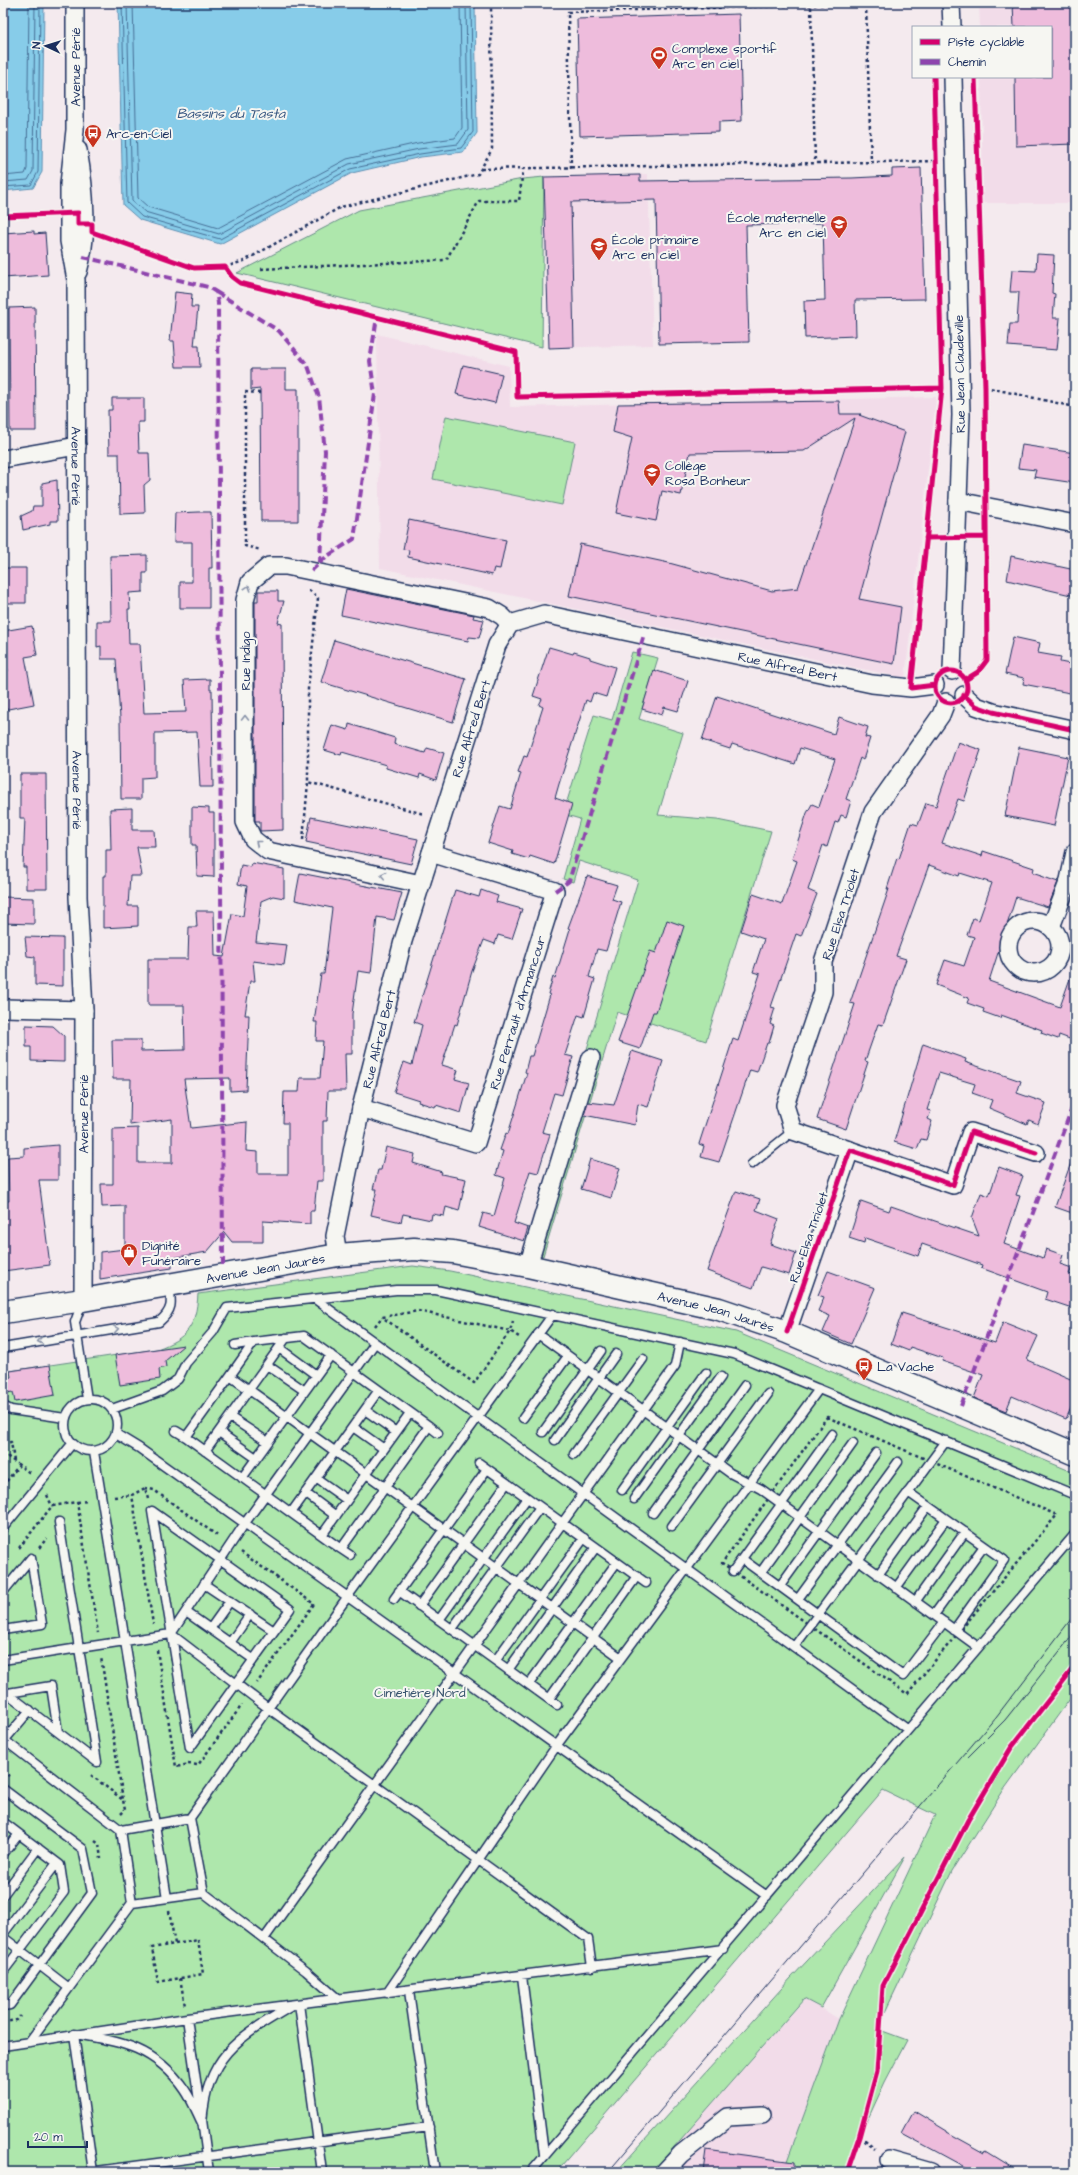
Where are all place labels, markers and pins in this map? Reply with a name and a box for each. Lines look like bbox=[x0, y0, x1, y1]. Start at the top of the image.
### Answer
place label: Complexe sportif Arc en ciel bbox=[672, 40, 777, 73]
sports icon: Complexe sportif Arc en ciel bbox=[649, 45, 669, 70]
bus stop icon: Arc-en-Ciel bbox=[83, 123, 103, 148]
place label: Arc-en-Ciel bbox=[106, 125, 172, 143]
place label: École maternelle Arc en ciel bbox=[728, 209, 826, 242]
school or university icon: École maternelle Arc en ciel bbox=[829, 214, 849, 239]
place label: École primaire Arc en ciel bbox=[612, 231, 699, 264]
school or university icon: École primaire Arc en ciel bbox=[589, 236, 609, 261]
place label: Collège Rosa Bonheur bbox=[665, 457, 750, 490]
school or university icon: Collège Rosa Bonheur bbox=[642, 462, 662, 487]
place label: Dignité Funéraire bbox=[142, 1237, 201, 1270]
shop icon: Dignité Funéraire bbox=[119, 1242, 139, 1267]
bus stop icon: La Vache bbox=[854, 1356, 874, 1381]
place label: La Vache bbox=[877, 1358, 934, 1376]

